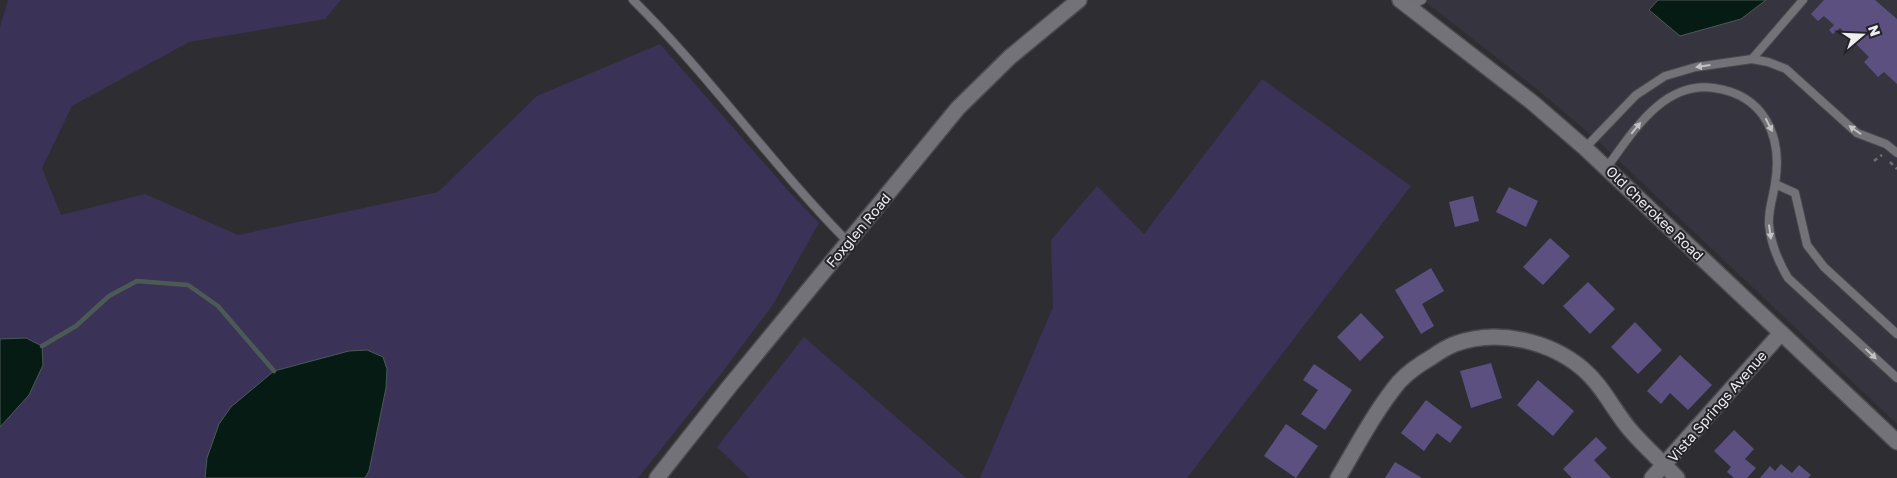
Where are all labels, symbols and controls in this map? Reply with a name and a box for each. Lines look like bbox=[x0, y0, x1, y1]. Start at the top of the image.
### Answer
north arrow bbox=[1837, 10, 1887, 60]
text: N bbox=[1865, 23, 1885, 38]
one-way arrow bbox=[1695, 62, 1711, 70]
one-way arrow bbox=[1765, 118, 1773, 132]
one-way arrow bbox=[1631, 122, 1642, 135]
one-way arrow bbox=[1848, 125, 1862, 135]
street label: Old Cherokee Road bbox=[1603, 162, 1707, 264]
street label: Foxglen Road bbox=[822, 190, 894, 270]
one-way arrow bbox=[1767, 225, 1775, 241]
street label: Vista Springs Avenue bbox=[1664, 347, 1770, 465]
one-way arrow bbox=[1865, 348, 1877, 360]

